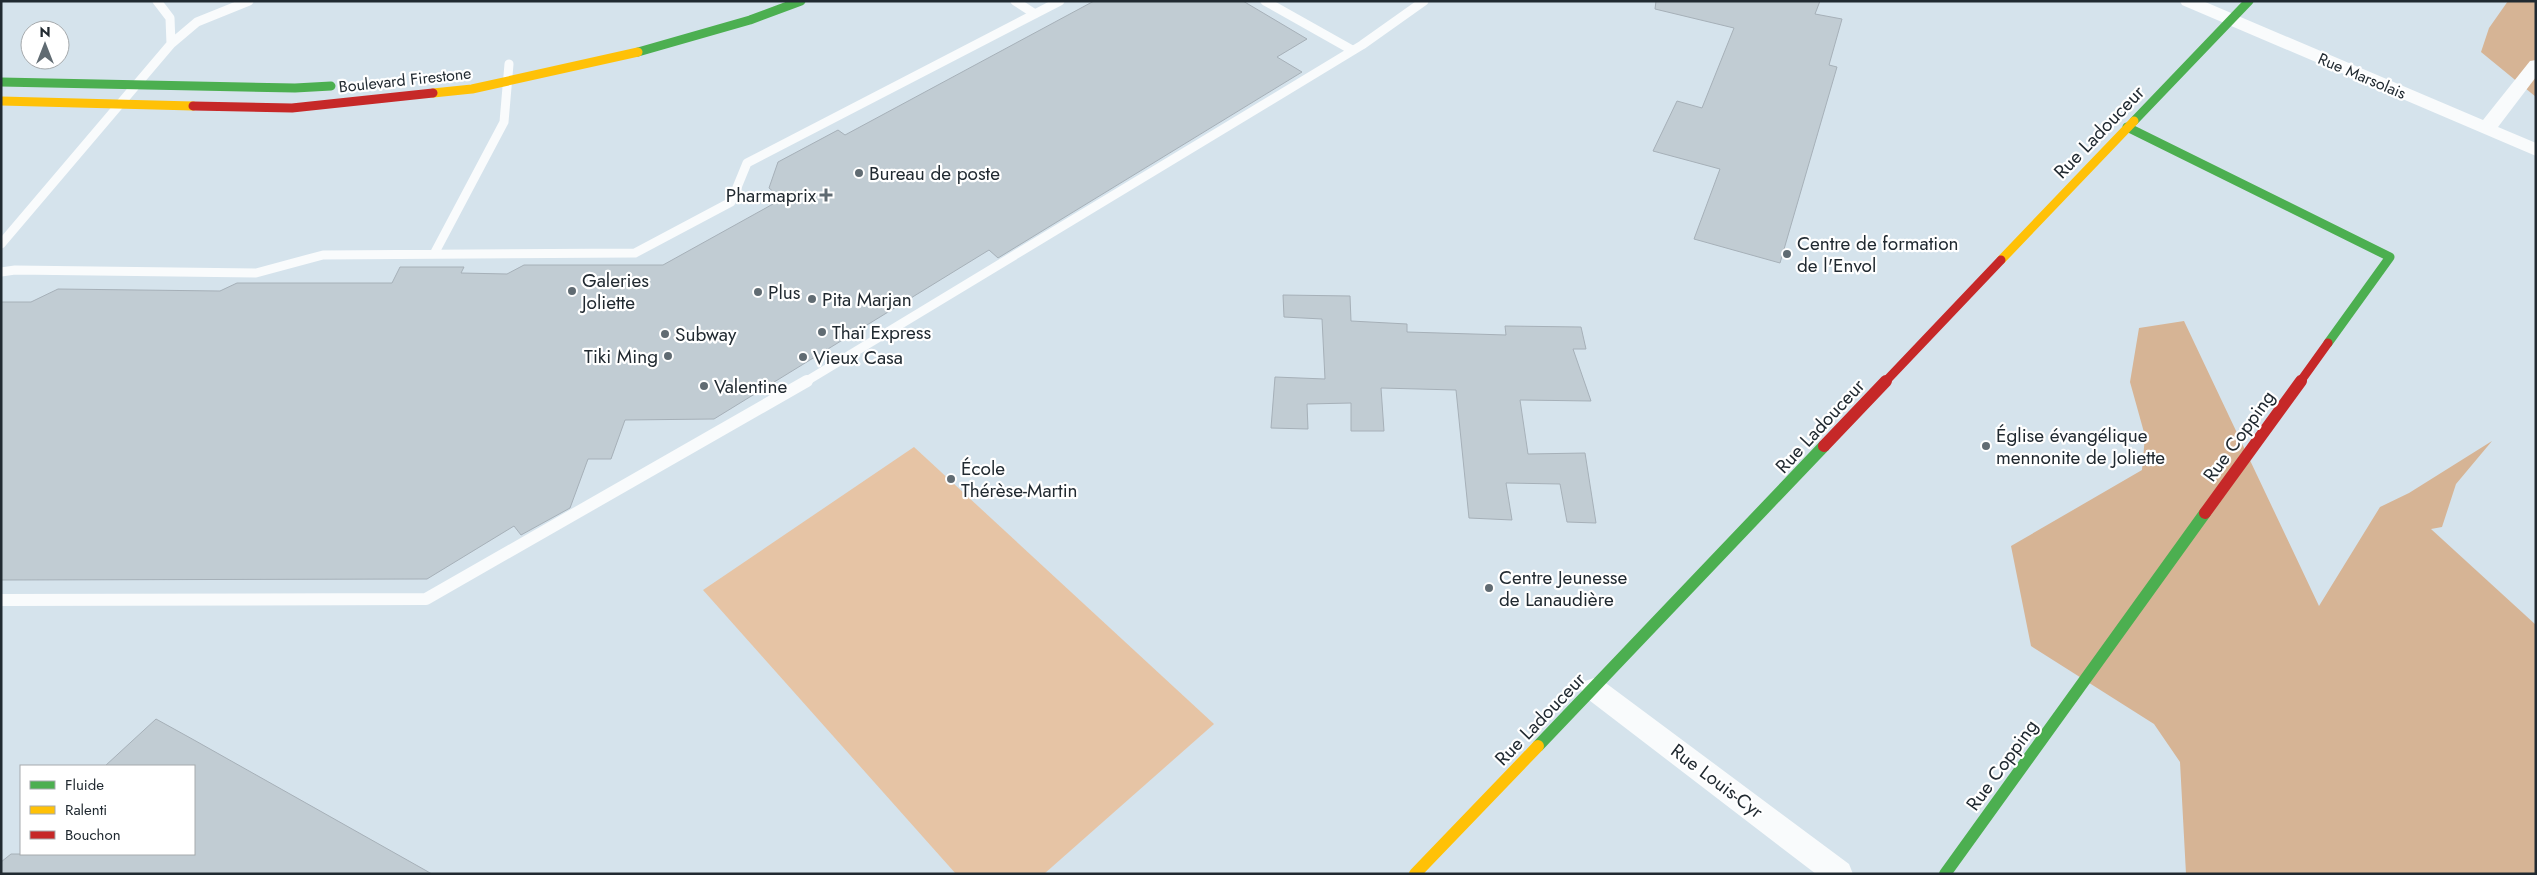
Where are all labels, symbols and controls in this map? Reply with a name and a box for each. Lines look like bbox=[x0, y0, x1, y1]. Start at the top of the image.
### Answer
north arrow bbox=[20, 20, 70, 70]
text: N bbox=[39, 22, 51, 42]
street label: Rue Marsolais bbox=[2314, 47, 2410, 105]
street label: Boulevard Firestone bbox=[338, 62, 472, 98]
street label: Rue Ladouceur bbox=[2047, 79, 2151, 185]
place label: Bureau de poste bbox=[869, 160, 1000, 187]
marker: Bureau de poste bbox=[853, 167, 865, 179]
place label: Pharmaprix bbox=[726, 182, 816, 209]
marker: Pharmaprix bbox=[820, 189, 832, 201]
place label: Centre de formation de l'Envol bbox=[1797, 230, 1959, 279]
marker: Centre de formation de l'Envol bbox=[1781, 248, 1793, 260]
place label: Galeries Joliette bbox=[579, 267, 649, 316]
place label: Plus bbox=[768, 279, 801, 306]
marker: Galeries Joliette bbox=[566, 285, 578, 297]
marker: Plus bbox=[752, 286, 764, 298]
place label: Pita Marjan bbox=[822, 286, 912, 313]
marker: Pita Marjan bbox=[806, 293, 818, 305]
place label: Thaï Express bbox=[832, 319, 932, 346]
place label: Subway bbox=[675, 321, 737, 348]
marker: Thaï Express bbox=[816, 326, 828, 338]
marker: Subway bbox=[659, 328, 671, 340]
place label: Tiki Ming bbox=[584, 343, 658, 370]
place label: Vieux Casa bbox=[813, 344, 903, 371]
marker: Tiki Ming bbox=[662, 350, 674, 362]
marker: Vieux Casa bbox=[797, 351, 809, 363]
street label: Rue Ladouceur bbox=[1769, 372, 1871, 479]
place label: Valentine bbox=[714, 373, 787, 400]
marker: Valentine bbox=[698, 380, 710, 392]
street label: Rue Copping bbox=[2197, 385, 2281, 487]
place label: Église évangélique mennonite de Joliette bbox=[1996, 422, 2165, 471]
marker: Église évangélique mennonite de Joliette bbox=[1980, 440, 1992, 452]
place label: École Thérèse-Martin bbox=[961, 455, 1078, 504]
marker: École Thérèse-Martin bbox=[945, 473, 957, 485]
place label: Centre Jeunesse de Lanaudière bbox=[1499, 564, 1627, 613]
marker: Centre Jeunesse de Lanaudière bbox=[1483, 582, 1495, 594]
street label: Rue Ladouceur bbox=[1488, 666, 1592, 772]
street label: Rue Copping bbox=[1960, 714, 2044, 816]
street label: Rue Louis-Cyr bbox=[1665, 737, 1769, 825]
legend bbox=[20, 765, 195, 855]
text: Fluide bbox=[65, 774, 104, 796]
text: Ralenti bbox=[65, 799, 107, 821]
text: Bouchon bbox=[65, 824, 121, 846]

